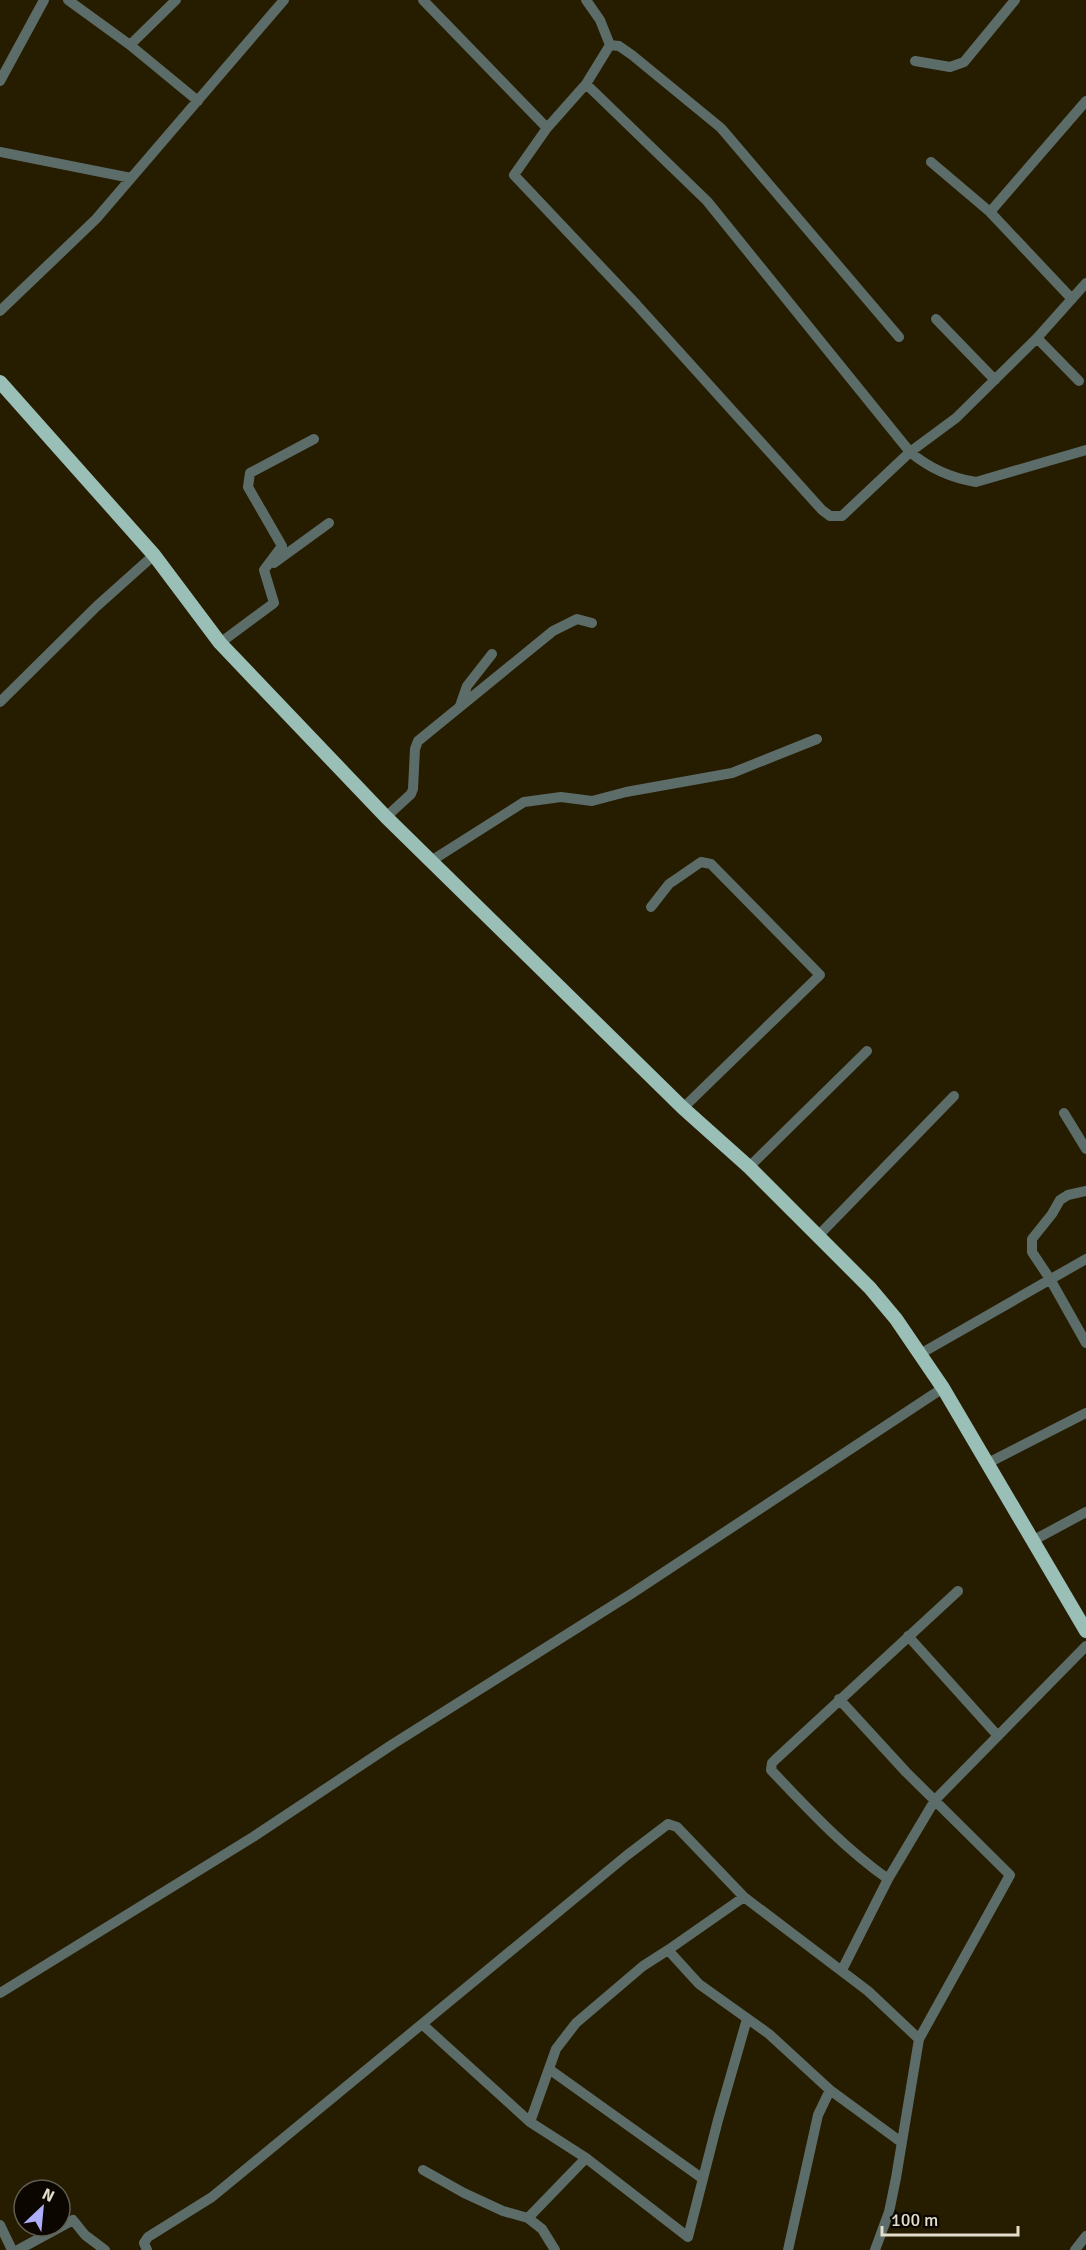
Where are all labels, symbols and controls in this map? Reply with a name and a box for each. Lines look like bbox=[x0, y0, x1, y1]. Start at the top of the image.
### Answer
north arrow bbox=[12, 2178, 72, 2238]
text: N bbox=[39, 2184, 58, 2207]
scale bar bbox=[882, 2199, 1018, 2237]
text: 100 m bbox=[891, 2209, 938, 2231]

